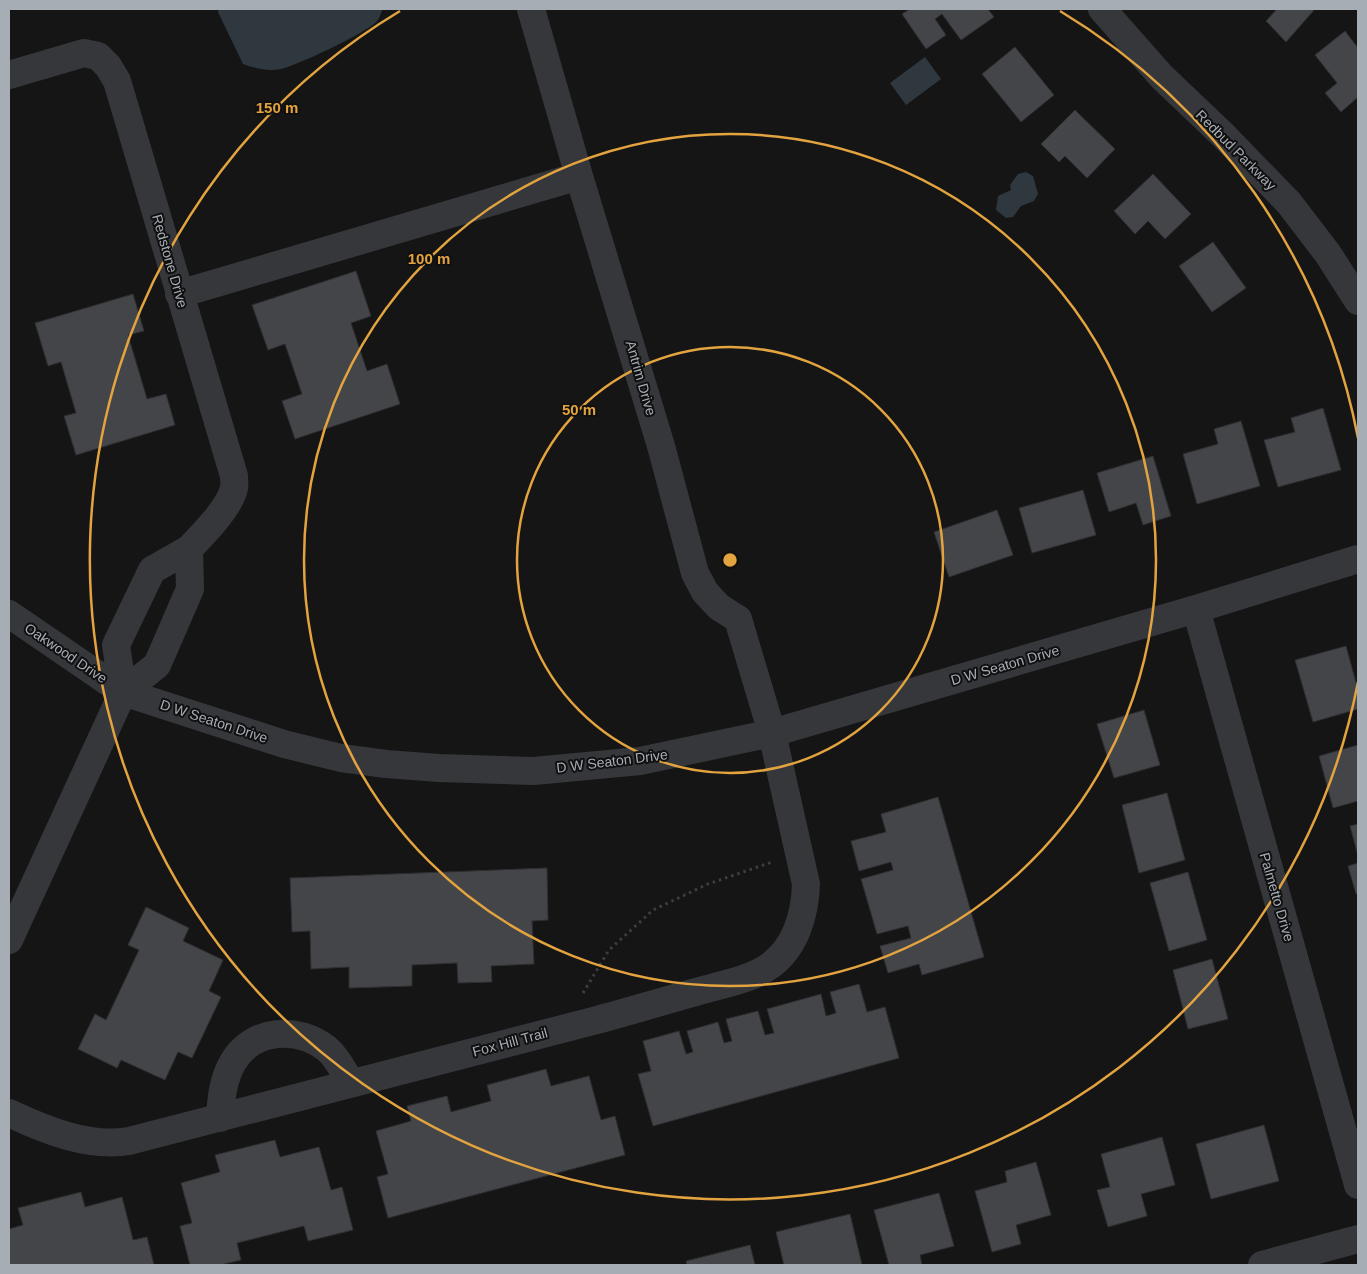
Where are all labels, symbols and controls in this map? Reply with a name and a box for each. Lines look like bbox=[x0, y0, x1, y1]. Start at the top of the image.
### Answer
text: 150 m bbox=[256, 99, 298, 116]
street label: Redbud Parkway bbox=[1193, 107, 1279, 193]
street label: Redstone Drive bbox=[149, 212, 191, 310]
text: 100 m bbox=[408, 250, 450, 267]
street label: Antrim Drive bbox=[623, 339, 659, 417]
text: 50 m bbox=[562, 401, 596, 418]
centre of rings bbox=[721, 551, 739, 569]
street label: Oakwood Drive bbox=[22, 620, 110, 687]
street label: D W Seaton Drive bbox=[949, 642, 1061, 688]
street label: D W Seaton Drive bbox=[158, 696, 270, 746]
street label: D W Seaton Drive bbox=[555, 746, 669, 776]
street label: Palmetto Drive bbox=[1257, 851, 1297, 944]
street label: Fox Hill Trail bbox=[471, 1024, 549, 1060]

